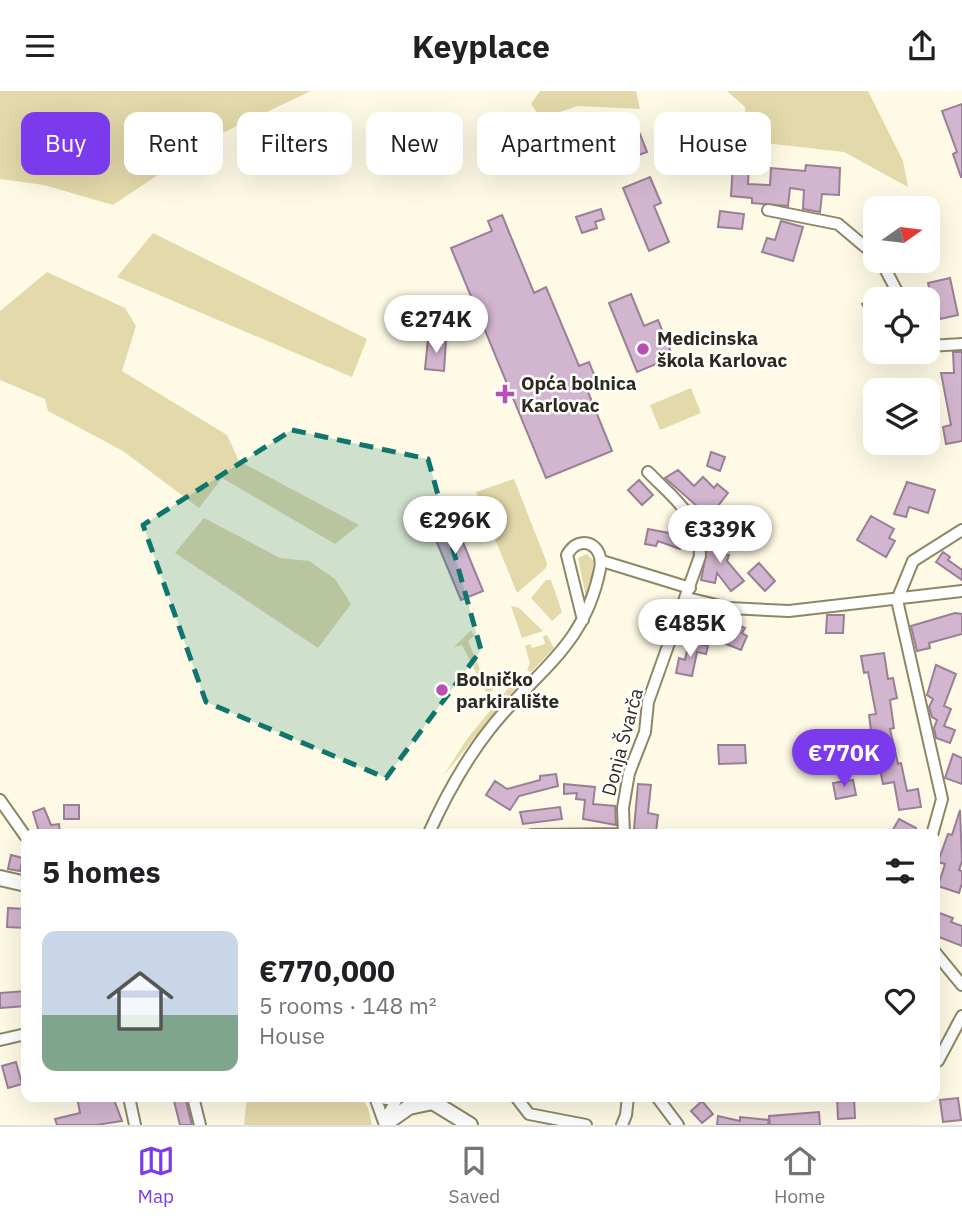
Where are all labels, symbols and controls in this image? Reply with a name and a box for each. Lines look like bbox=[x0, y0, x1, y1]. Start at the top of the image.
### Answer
text: Keyplace bbox=[412, 25, 550, 67]
icon: menu bbox=[21, 27, 59, 65]
icon: share bbox=[903, 27, 941, 65]
chip: Buy bbox=[21, 112, 110, 175]
chip: Rent bbox=[124, 112, 223, 175]
chip: Filters bbox=[237, 112, 352, 175]
chip: New bbox=[366, 112, 463, 175]
chip: Apartment bbox=[477, 112, 640, 175]
chip: House bbox=[654, 112, 771, 175]
north arrow bbox=[863, 196, 940, 273]
map controls bbox=[863, 196, 940, 455]
button: locate bbox=[863, 287, 940, 364]
pin: €274K bbox=[387, 295, 485, 355]
text: €274K bbox=[400, 303, 472, 333]
place label: Medicinska škola Karlovac bbox=[657, 326, 787, 372]
marker: Medicinska škola Karlovac bbox=[635, 341, 651, 357]
place label: Opća bolnica Karlovac bbox=[521, 371, 637, 417]
button: layers bbox=[863, 378, 940, 455]
marker: Opća bolnica Karlovac bbox=[495, 384, 515, 404]
pin: €296K bbox=[406, 497, 504, 556]
text: €296K bbox=[419, 504, 491, 534]
pin: €339K bbox=[671, 505, 769, 565]
text: €339K bbox=[684, 513, 756, 543]
pin: €485K bbox=[641, 599, 739, 659]
text: €485K bbox=[654, 607, 726, 637]
place label: Bolničko parkiralište bbox=[456, 667, 559, 713]
marker: Bolničko parkiralište bbox=[434, 682, 450, 698]
street label: Donja Švarča bbox=[596, 686, 648, 798]
pin: €770K bbox=[795, 729, 893, 789]
text: €770K bbox=[808, 737, 880, 767]
text: 5 homes bbox=[42, 852, 161, 891]
icon: filters bbox=[881, 852, 919, 890]
text: €770,000 bbox=[259, 951, 395, 990]
icon: home bbox=[98, 959, 182, 1043]
icon: heart bbox=[881, 982, 919, 1020]
text: 5 rooms · 148 m² bbox=[259, 990, 437, 1020]
text: House bbox=[259, 1020, 325, 1050]
tab: Map bbox=[137, 1142, 175, 1208]
tab: Saved bbox=[449, 1142, 500, 1208]
tab: Home bbox=[774, 1142, 825, 1208]

